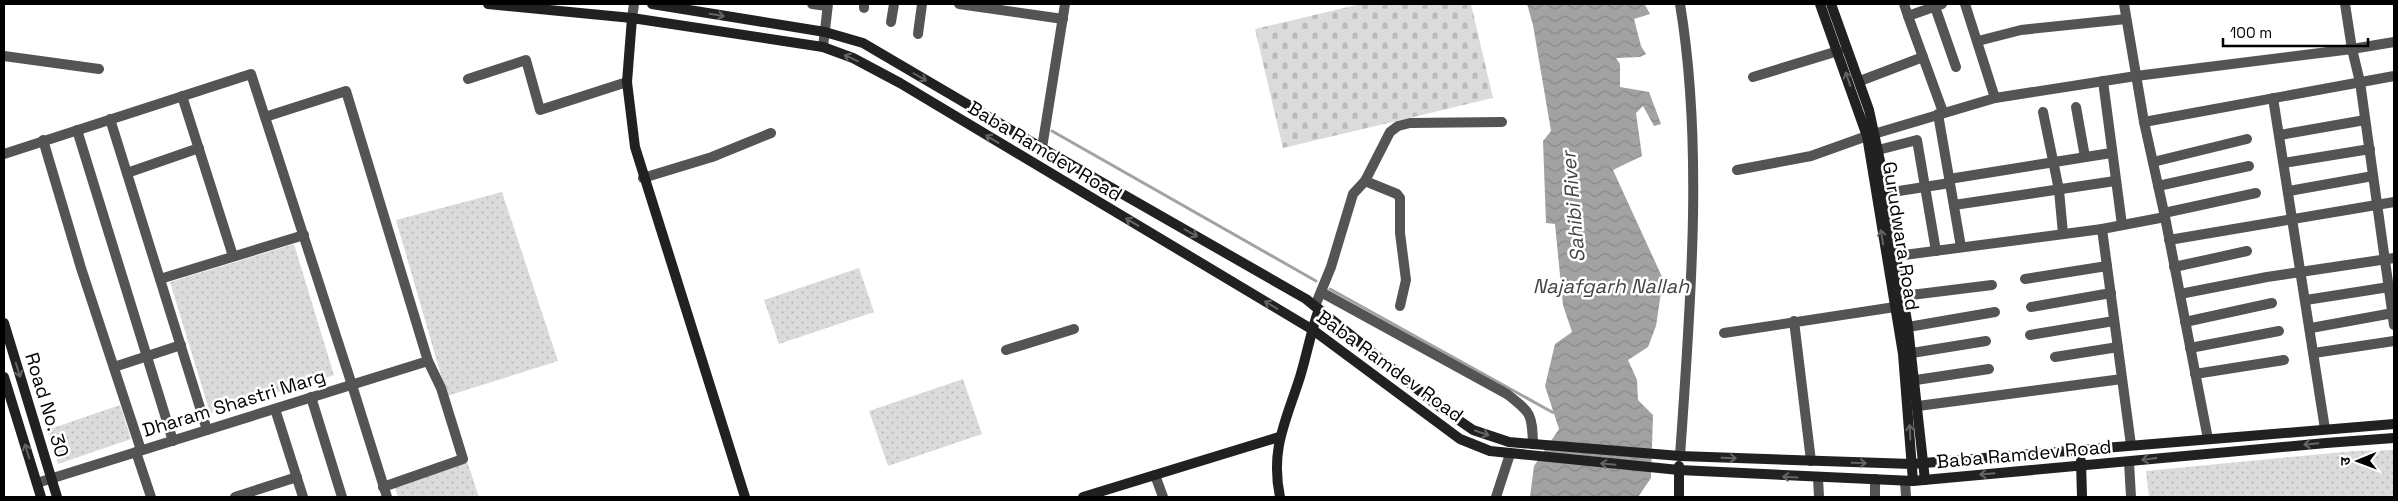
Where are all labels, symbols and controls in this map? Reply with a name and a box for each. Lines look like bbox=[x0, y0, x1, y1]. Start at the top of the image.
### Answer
one-way arrow bbox=[709, 11, 725, 21]
scale bar bbox=[2223, 15, 2368, 47]
text: 100 m bbox=[2230, 23, 2272, 42]
one-way arrow bbox=[844, 53, 859, 62]
one-way arrow bbox=[912, 72, 926, 82]
one-way arrow bbox=[1843, 72, 1852, 87]
street label: Baba Ramdev Road bbox=[963, 95, 1127, 207]
one-way arrow bbox=[985, 134, 999, 144]
water label: Sahibi River bbox=[1555, 148, 1591, 263]
street label: Gurudwara Road bbox=[1877, 160, 1925, 312]
one-way arrow bbox=[1125, 217, 1139, 227]
one-way arrow bbox=[1183, 228, 1197, 238]
one-way arrow bbox=[1877, 229, 1887, 245]
water label: Najafgarh Nallah bbox=[1533, 273, 1690, 299]
one-way arrow bbox=[1265, 300, 1279, 310]
street label: Baba Ramdev Road bbox=[1312, 304, 1468, 428]
street label: Road No. 30 bbox=[19, 349, 75, 461]
one-way arrow bbox=[13, 361, 23, 377]
street label: Dharam Shastri Marg bbox=[140, 363, 328, 443]
one-way arrow bbox=[1905, 425, 1914, 441]
one-way arrow bbox=[1474, 429, 1490, 438]
street label: Baba Ramdev Road bbox=[1935, 434, 2113, 474]
north arrow bbox=[2333, 436, 2383, 486]
one-way arrow bbox=[2303, 439, 2319, 449]
one-way arrow bbox=[21, 443, 31, 459]
one-way arrow bbox=[1721, 454, 1737, 463]
one-way arrow bbox=[2141, 454, 2157, 464]
text: उ bbox=[2336, 456, 2354, 465]
one-way arrow bbox=[1851, 458, 1867, 467]
one-way arrow bbox=[1600, 459, 1616, 469]
one-way arrow bbox=[1979, 470, 1995, 479]
one-way arrow bbox=[1782, 472, 1798, 481]

